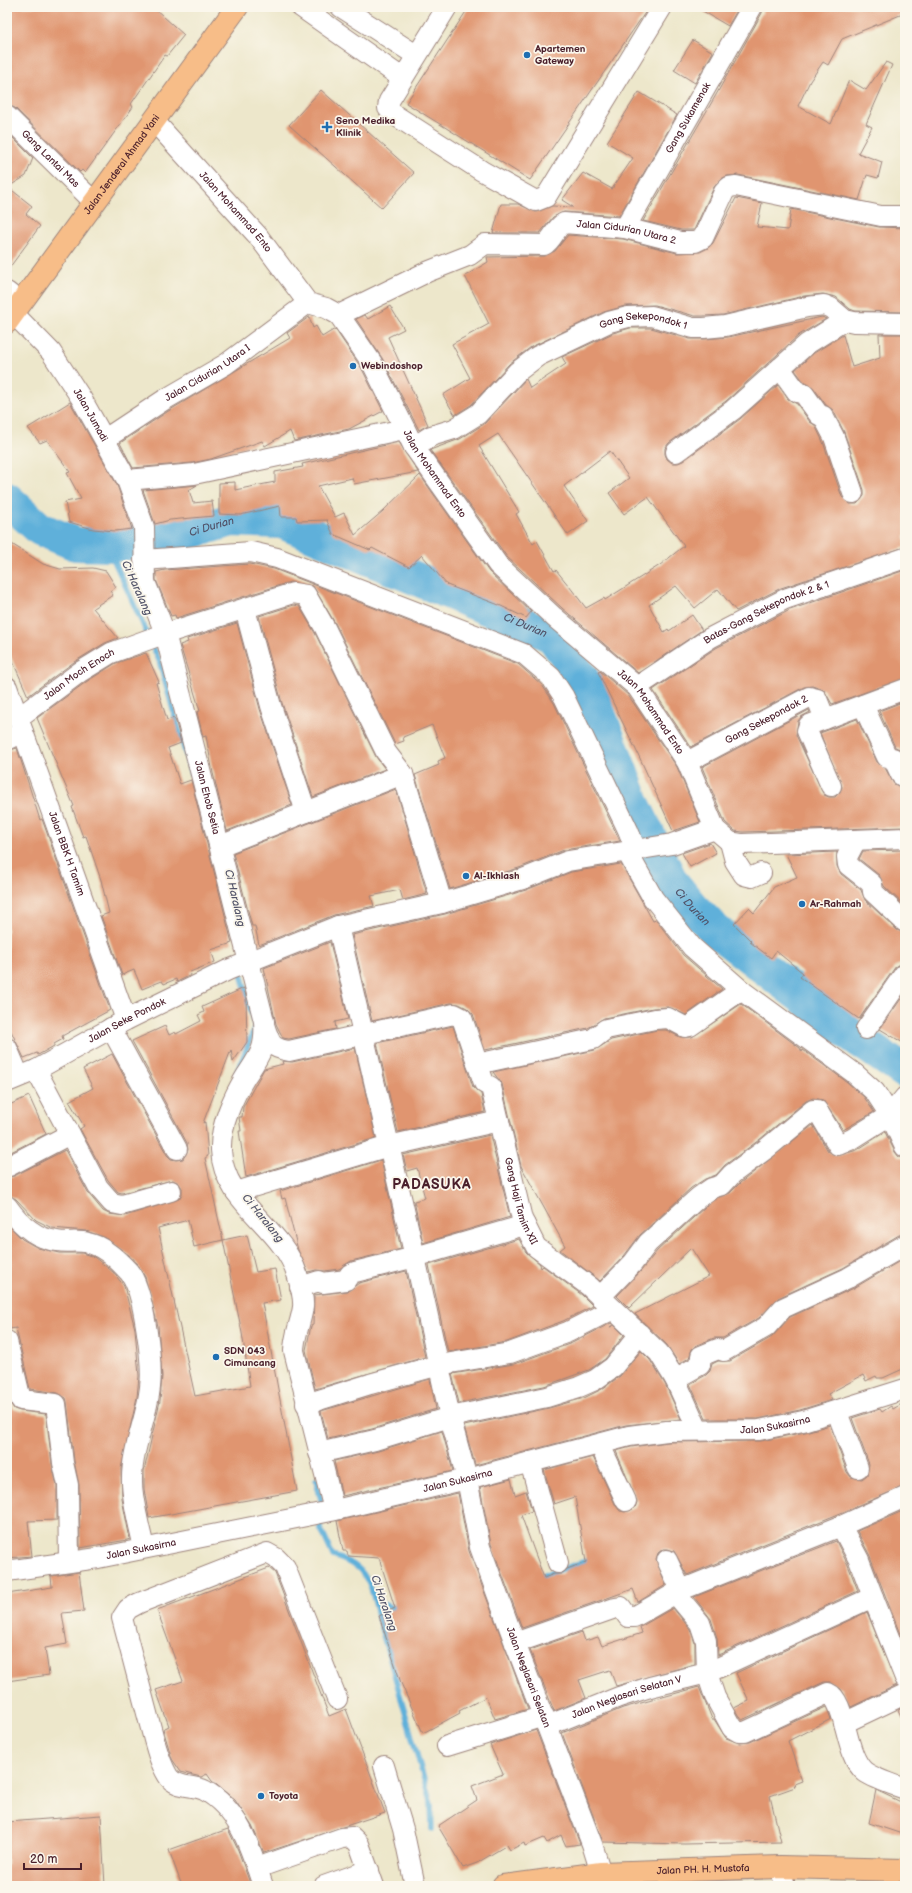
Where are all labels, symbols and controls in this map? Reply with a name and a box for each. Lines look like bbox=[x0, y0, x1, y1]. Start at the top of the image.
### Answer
place label: Apartemen Gateway bbox=[534, 43, 586, 67]
marker: Apartemen Gateway bbox=[522, 50, 532, 60]
street label: Gang Sukamenak bbox=[663, 80, 713, 155]
street label: Jalan Jenderal Ahmad Yani bbox=[82, 112, 162, 217]
place label: Seno Medika Klinik bbox=[336, 115, 395, 139]
marker: Seno Medika Klinik bbox=[321, 121, 333, 133]
street label: Gang Lantai Mas bbox=[19, 128, 82, 190]
street label: Jalan Mohammad Ento bbox=[197, 169, 274, 255]
street label: Jalan Cidurian Utara 2 bbox=[576, 218, 678, 247]
street label: Gang Sekepondok 1 bbox=[597, 310, 689, 332]
street label: Jalan Cidurian Utara I bbox=[163, 342, 253, 404]
place label: Webindoshop bbox=[361, 360, 423, 372]
marker: Webindoshop bbox=[348, 361, 358, 371]
street label: Jalan Jumadi bbox=[71, 386, 110, 444]
street label: Jalan Mohammad Ento bbox=[401, 428, 469, 520]
water label: Ci Durian bbox=[187, 513, 235, 539]
water label: Ci Haralang bbox=[119, 559, 155, 617]
street label: Batas-Gang Sekepondok 2 & 1 bbox=[701, 578, 831, 647]
water label: Ci Durian bbox=[502, 610, 549, 640]
street label: Jalan Moch Enoch bbox=[41, 646, 117, 703]
street label: Jalan Mohammad Ento bbox=[615, 667, 686, 757]
street label: Gang Sekepondok 2 bbox=[723, 693, 810, 747]
street label: Jalan Ehob Setia bbox=[192, 759, 222, 836]
street label: Jalan BBK H Tamim bbox=[46, 810, 87, 898]
water label: Ci Haralang bbox=[222, 868, 248, 928]
place label: Al-Ikhlash bbox=[473, 870, 519, 882]
marker: Al-Ikhlash bbox=[461, 871, 471, 881]
water label: Ci Durian bbox=[673, 885, 713, 928]
place label: Ar-Rahmah bbox=[809, 898, 861, 910]
marker: Ar-Rahmah bbox=[797, 899, 807, 909]
street label: Jalan Seke Pondok bbox=[86, 995, 168, 1046]
street label: Gang Haji Tamim XII bbox=[502, 1156, 540, 1247]
district label: PADASUKA bbox=[392, 1176, 472, 1193]
water label: Ci Haralang bbox=[239, 1191, 287, 1245]
place label: SDN 043 Cimuncang bbox=[224, 1345, 276, 1369]
marker: SDN 043 Cimuncang bbox=[211, 1352, 221, 1362]
street label: Jalan Sukasirna bbox=[740, 1413, 812, 1436]
street label: Jalan Sukasirna bbox=[422, 1466, 494, 1495]
street label: Jalan Sukasirna bbox=[105, 1536, 177, 1562]
water label: Ci Haralang bbox=[368, 1573, 400, 1633]
street label: Jalan Neglasari Selatan bbox=[504, 1625, 553, 1730]
street label: Jalan Neglasari Selatan V bbox=[570, 1673, 684, 1721]
place label: Toyota bbox=[269, 1790, 299, 1802]
marker: Toyota bbox=[256, 1791, 266, 1801]
scale bar bbox=[24, 1845, 81, 1871]
text: 20 m bbox=[30, 1852, 57, 1867]
street label: Jalan PH. H. Mustofa bbox=[656, 1862, 750, 1877]

